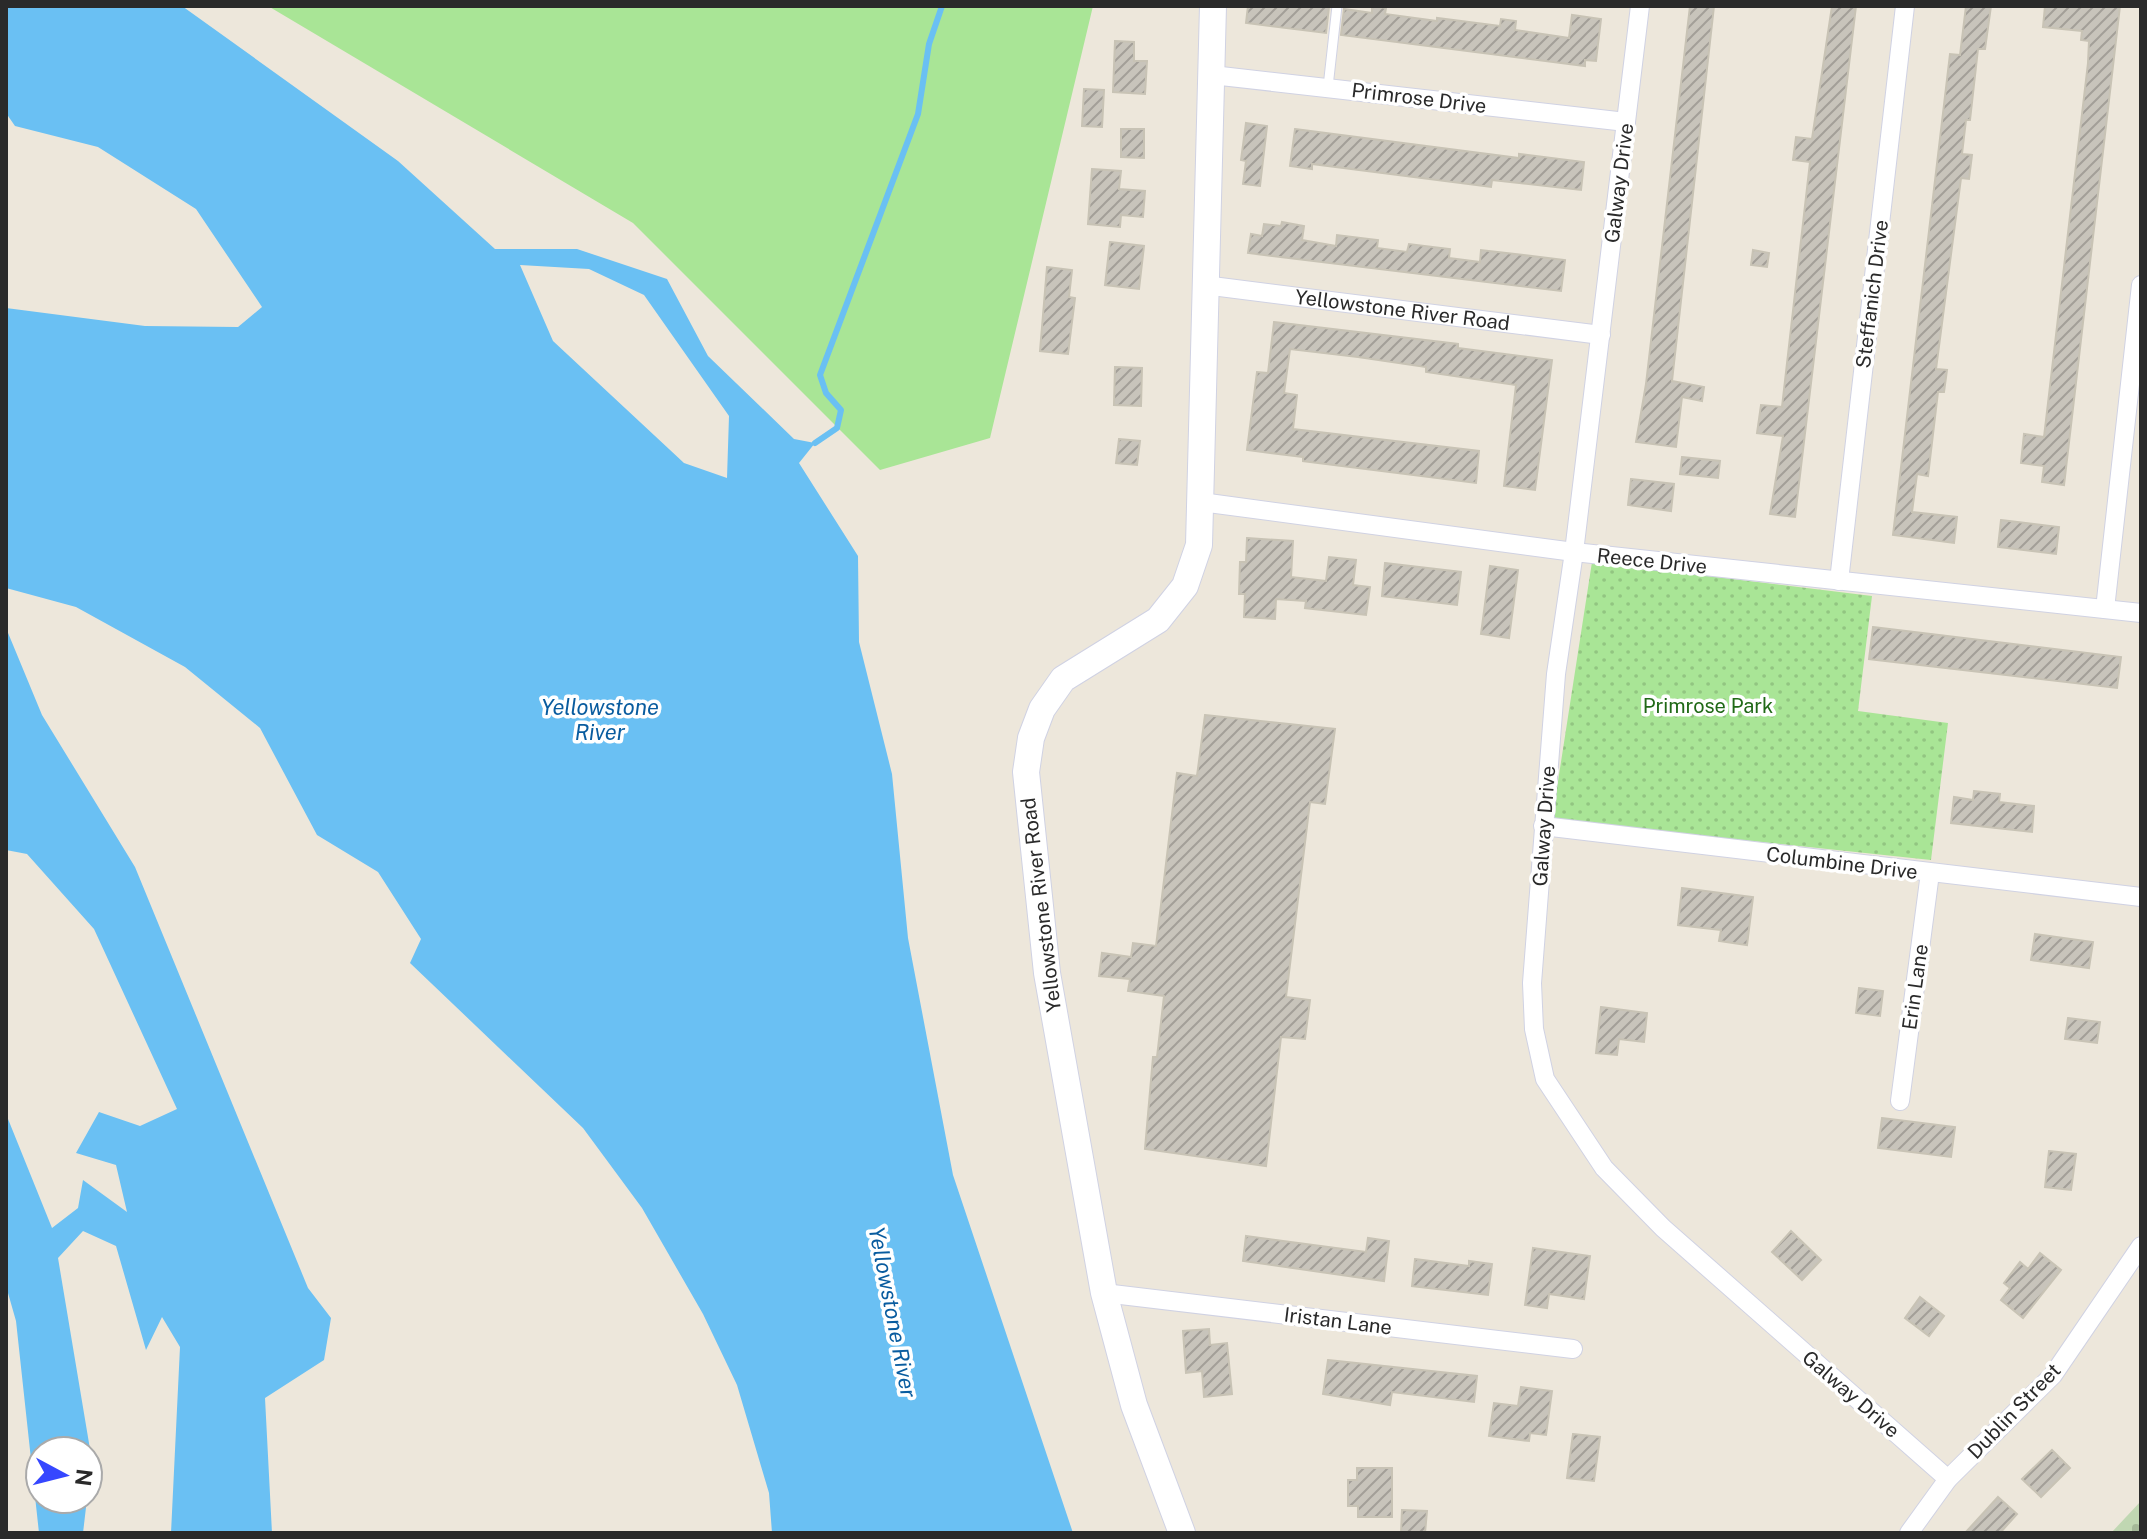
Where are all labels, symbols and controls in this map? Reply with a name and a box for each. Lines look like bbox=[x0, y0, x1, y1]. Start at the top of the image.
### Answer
street label: Primrose Drive bbox=[1350, 78, 1488, 118]
street label: Galway Drive bbox=[1600, 122, 1638, 244]
street label: Steffanich Drive bbox=[1851, 218, 1893, 370]
street label: Yellowstone River Road bbox=[1294, 285, 1511, 335]
street label: Reece Drive bbox=[1596, 543, 1708, 579]
water label: Yellowstone River bbox=[541, 694, 659, 745]
park label: Primrose Park bbox=[1643, 694, 1773, 718]
street label: Galway Drive bbox=[1528, 765, 1560, 887]
street label: Yellowstone River Road bbox=[1016, 796, 1066, 1014]
street label: Columbine Drive bbox=[1765, 842, 1919, 884]
street label: Erin Lane bbox=[1897, 942, 1933, 1032]
water label: Yellowstone River bbox=[864, 1224, 922, 1400]
street label: Iristan Lane bbox=[1283, 1302, 1393, 1340]
street label: Galway Drive bbox=[1798, 1345, 1904, 1443]
street label: Dublin Street bbox=[1963, 1358, 2065, 1464]
north arrow bbox=[24, 1435, 104, 1515]
text: N bbox=[70, 1467, 98, 1488]

